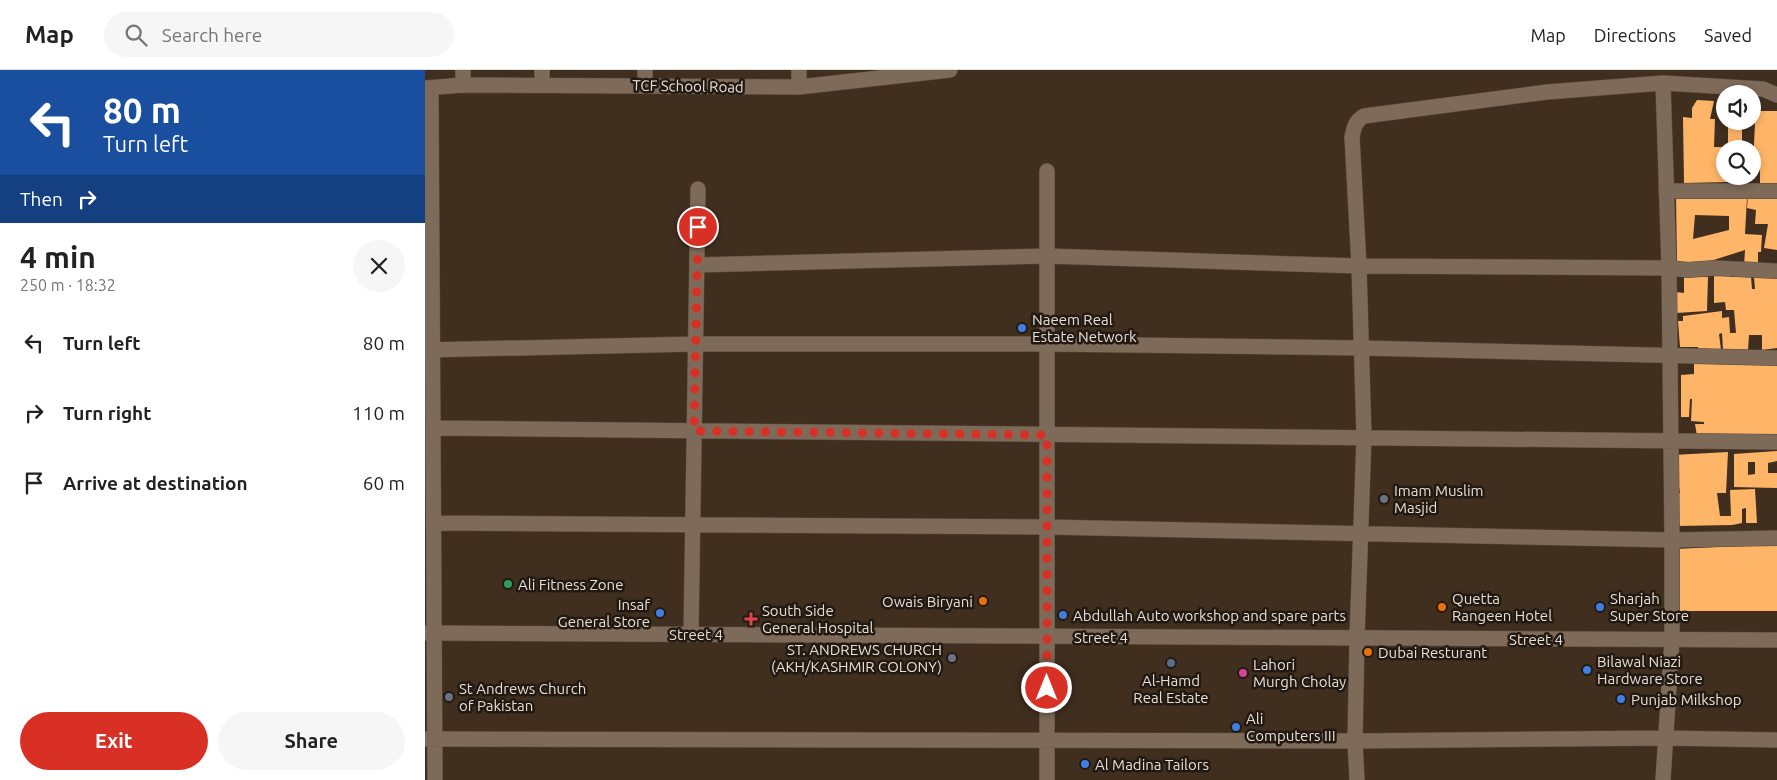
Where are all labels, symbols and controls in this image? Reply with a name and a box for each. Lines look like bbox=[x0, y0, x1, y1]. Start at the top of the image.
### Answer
search box bbox=[104, 12, 454, 57]
text: Map bbox=[25, 21, 74, 48]
icon: search bbox=[122, 21, 150, 49]
text: Search here bbox=[162, 24, 262, 46]
text: Map bbox=[1530, 25, 1566, 45]
text: Directions bbox=[1594, 25, 1676, 45]
text: Saved bbox=[1704, 25, 1752, 45]
street label: TCF School Road bbox=[632, 77, 744, 95]
map controls bbox=[1716, 85, 1761, 185]
button: sound bbox=[1716, 85, 1761, 130]
icon: left bbox=[20, 90, 85, 155]
text: 80 m bbox=[103, 90, 181, 130]
text: Turn left bbox=[103, 131, 188, 156]
button: search bbox=[1716, 140, 1761, 185]
icon: right bbox=[73, 185, 101, 213]
text: Then bbox=[20, 188, 63, 210]
pin bbox=[677, 206, 719, 248]
icon: arrive bbox=[684, 213, 712, 241]
text: 4 min bbox=[20, 240, 96, 274]
button: close bbox=[353, 240, 405, 292]
text: 250 m · 18:32 bbox=[20, 276, 116, 294]
place label: Naeem Real Estate Network bbox=[1032, 311, 1137, 345]
marker: Naeem Real Estate Network bbox=[1016, 322, 1028, 334]
icon: left bbox=[20, 329, 48, 357]
text: Turn left bbox=[63, 332, 141, 354]
text: 80 m bbox=[363, 332, 405, 354]
icon: right bbox=[20, 399, 48, 427]
text: Turn right bbox=[63, 402, 151, 424]
text: 110 m bbox=[352, 402, 405, 424]
icon: arrive bbox=[20, 469, 48, 497]
text: Arrive at destination bbox=[63, 472, 248, 494]
text: 60 m bbox=[363, 472, 405, 494]
place label: Imam Muslim Masjid bbox=[1394, 482, 1484, 516]
marker: Imam Muslim Masjid bbox=[1378, 493, 1390, 505]
place label: Ali Fitness Zone bbox=[518, 576, 623, 593]
marker: Ali Fitness Zone bbox=[502, 578, 514, 590]
place label: Quetta Rangeen Hotel bbox=[1452, 590, 1552, 624]
place label: Sharjah Super Store bbox=[1610, 590, 1689, 624]
place label: Owais Biryani bbox=[882, 593, 973, 610]
marker: Owais Biryani bbox=[977, 595, 989, 607]
place label: Insaf General Store bbox=[558, 596, 650, 630]
marker: Quetta Rangeen Hotel bbox=[1436, 601, 1448, 613]
marker: Sharjah Super Store bbox=[1594, 601, 1606, 613]
place label: South Side General Hospital bbox=[762, 602, 874, 636]
marker: Insaf General Store bbox=[654, 607, 666, 619]
place label: Abdullah Auto workshop and spare parts bbox=[1073, 607, 1346, 624]
marker: Abdullah Auto workshop and spare parts bbox=[1057, 609, 1069, 621]
marker: South Side General Hospital bbox=[744, 612, 758, 626]
street label: Street 4 bbox=[669, 626, 723, 643]
street label: Street 4 bbox=[1074, 629, 1128, 646]
street label: Street 4 bbox=[1509, 631, 1563, 648]
place label: ST. ANDREWS CHURCH (AKH/KASHMIR COLONY) bbox=[771, 641, 942, 675]
place label: Dubai Resturant bbox=[1378, 644, 1487, 661]
marker: Dubai Resturant bbox=[1362, 646, 1374, 658]
marker: ST. ANDREWS CHURCH (AKH/KASHMIR COLONY) bbox=[946, 652, 958, 664]
place label: Bilawal Niazi Hardware Store bbox=[1597, 653, 1703, 687]
place label: Lahori Murgh Cholay bbox=[1253, 656, 1346, 690]
marker: Al-Hamd Real Estate bbox=[1165, 657, 1177, 669]
position arrow bbox=[1020, 661, 1072, 713]
marker: Bilawal Niazi Hardware Store bbox=[1581, 664, 1593, 676]
marker: Lahori Murgh Cholay bbox=[1237, 667, 1249, 679]
place label: Al-Hamd Real Estate bbox=[1133, 672, 1209, 706]
place label: St Andrews Church of Pakistan bbox=[459, 680, 586, 714]
marker: St Andrews Church of Pakistan bbox=[443, 691, 455, 703]
place label: Punjab Milkshop bbox=[1631, 691, 1741, 708]
marker: Punjab Milkshop bbox=[1615, 693, 1627, 705]
place label: Ali Computers III bbox=[1246, 710, 1336, 744]
button: Exit bbox=[20, 712, 208, 770]
button: Share bbox=[218, 712, 405, 770]
marker: Ali Computers III bbox=[1230, 721, 1242, 733]
place label: Al Madina Tailors bbox=[1095, 756, 1209, 773]
marker: Al Madina Tailors bbox=[1079, 758, 1091, 770]

